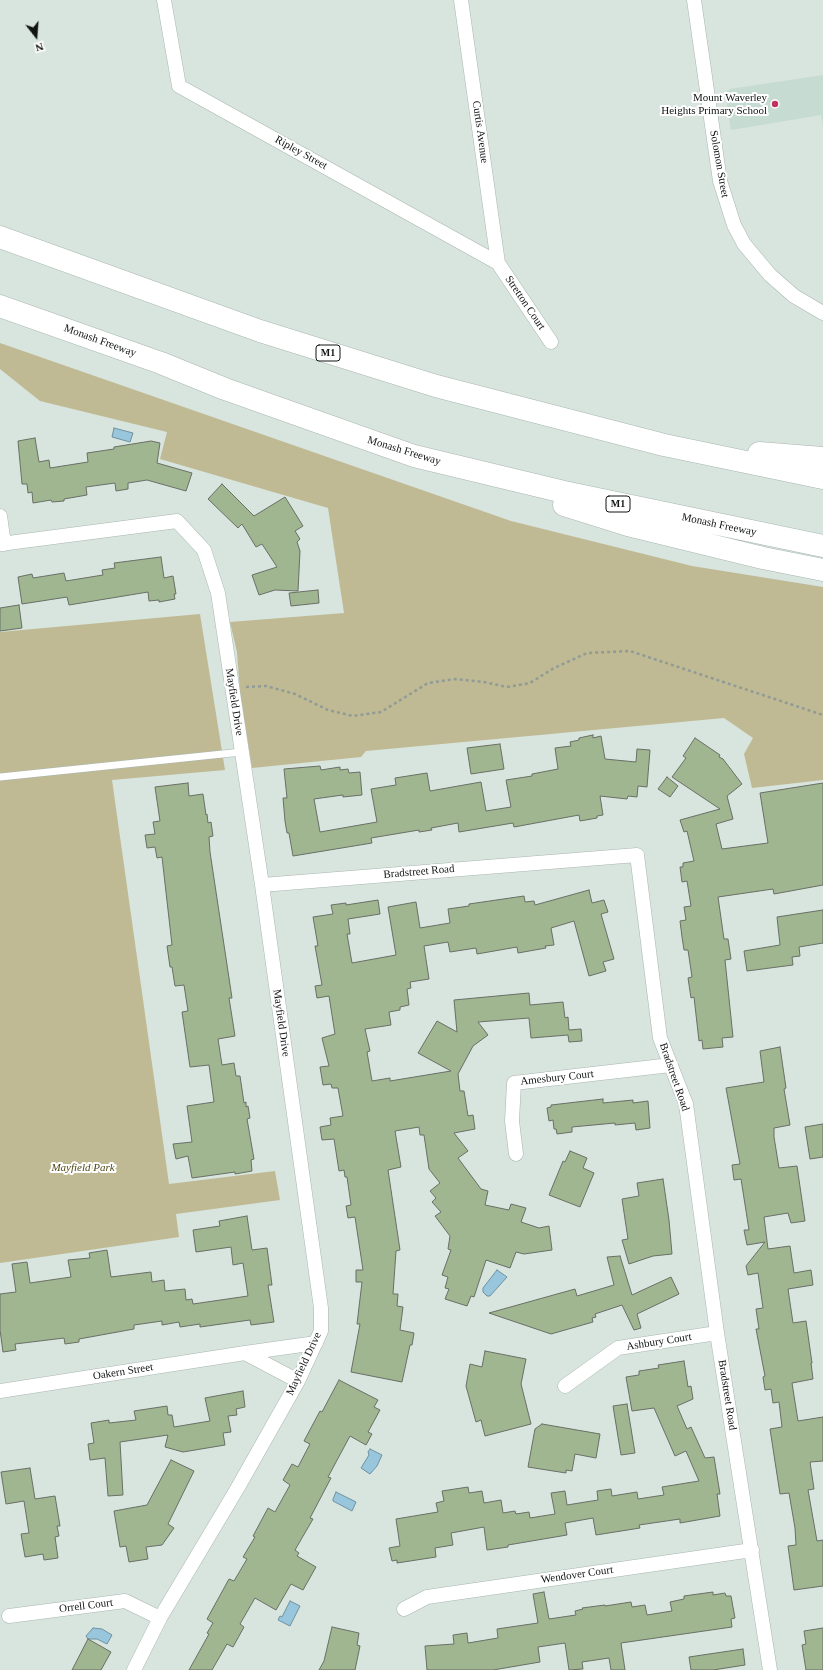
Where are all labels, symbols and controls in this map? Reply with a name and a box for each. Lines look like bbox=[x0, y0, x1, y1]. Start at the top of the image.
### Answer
north arrow bbox=[16, 16, 56, 56]
text: N bbox=[34, 41, 45, 54]
place label: Mount Waverley Heights Primary School bbox=[661, 91, 767, 117]
marker: Mount Waverley Heights Primary School bbox=[770, 99, 780, 109]
street label: Curtis Avenue bbox=[469, 100, 491, 164]
street label: Solomon Street bbox=[707, 129, 731, 199]
street label: Ripley Street bbox=[273, 133, 329, 173]
street label: Stretton Court bbox=[502, 273, 548, 333]
street label: Monash Freeway bbox=[62, 322, 138, 360]
road number: M1 bbox=[316, 345, 340, 361]
street label: Monash Freeway bbox=[366, 434, 442, 468]
road number: M1 bbox=[606, 496, 630, 512]
street label: Monash Freeway bbox=[680, 511, 758, 539]
street label: Mayfield Drive bbox=[222, 667, 246, 737]
street label: Bradstreet Road bbox=[383, 862, 455, 882]
street label: Mayfield Drive bbox=[270, 988, 292, 1058]
street label: Bradstreet Road bbox=[656, 1041, 692, 1113]
street label: Amesbury Court bbox=[520, 1068, 594, 1088]
park label: Mayfield Park bbox=[51, 1161, 115, 1175]
street label: Mayfield Drive bbox=[284, 1330, 324, 1398]
street label: Ashbury Court bbox=[626, 1330, 692, 1354]
street label: Bradstreet Road bbox=[715, 1359, 739, 1431]
street label: Oakern Street bbox=[92, 1361, 154, 1383]
street label: Wendover Court bbox=[540, 1563, 614, 1587]
street label: Orrell Court bbox=[58, 1596, 114, 1616]

